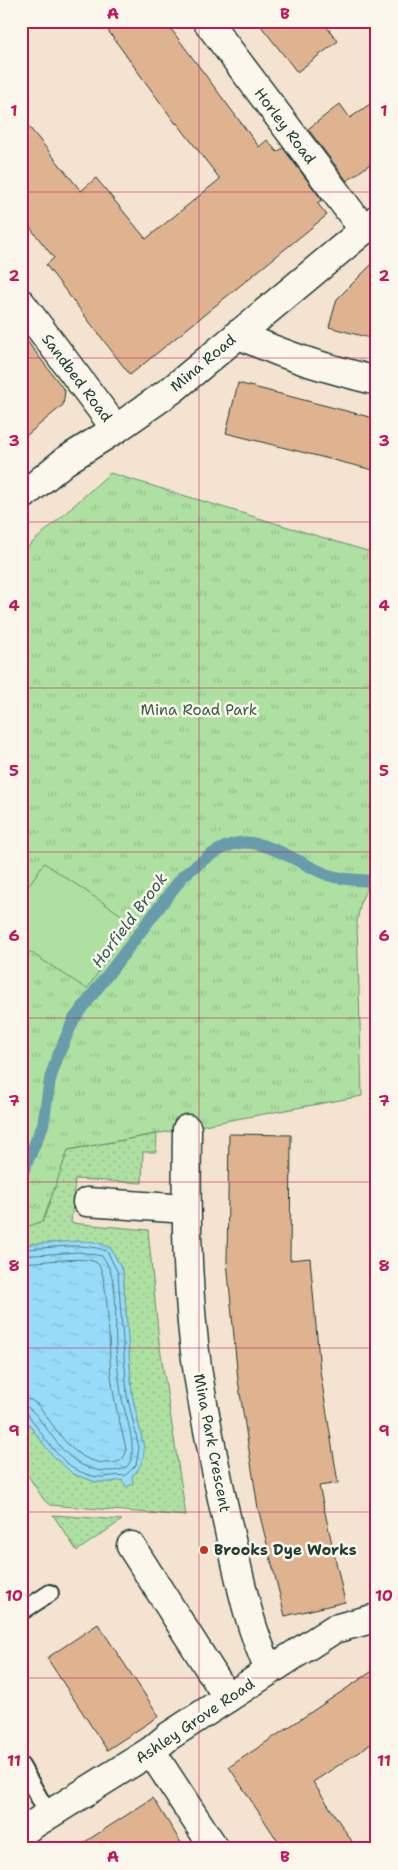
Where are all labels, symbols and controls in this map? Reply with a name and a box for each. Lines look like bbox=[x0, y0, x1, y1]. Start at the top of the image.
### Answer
text: A bbox=[107, 3, 119, 24]
text: B bbox=[280, 3, 290, 24]
street label: Horley Road bbox=[250, 84, 321, 169]
text: 1 bbox=[10, 100, 18, 121]
text: 1 bbox=[380, 100, 388, 121]
text: 2 bbox=[8, 265, 20, 286]
text: 2 bbox=[378, 265, 390, 286]
street label: Mina Road bbox=[166, 329, 240, 396]
street label: Sandbed Road bbox=[37, 330, 117, 427]
text: 3 bbox=[8, 430, 20, 451]
text: 3 bbox=[378, 430, 390, 451]
text: 4 bbox=[8, 595, 20, 616]
text: 4 bbox=[378, 595, 390, 616]
park label: Mina Road Park bbox=[141, 700, 257, 720]
text: 5 bbox=[9, 760, 19, 781]
text: 5 bbox=[379, 760, 389, 781]
water label: Horfield Brook bbox=[87, 869, 172, 972]
text: 6 bbox=[8, 925, 20, 946]
text: 6 bbox=[378, 925, 390, 946]
text: 7 bbox=[8, 1090, 20, 1111]
text: 7 bbox=[378, 1090, 390, 1111]
text: 8 bbox=[8, 1255, 20, 1276]
text: 8 bbox=[378, 1255, 390, 1276]
street label: Mina Park Crescent bbox=[189, 1372, 235, 1514]
text: 9 bbox=[8, 1420, 20, 1441]
text: 9 bbox=[378, 1420, 390, 1441]
place label: Brooks Dye Works bbox=[214, 1540, 357, 1560]
marker: Brooks Dye Works bbox=[198, 1544, 210, 1556]
text: 10 bbox=[5, 1585, 23, 1606]
text: 10 bbox=[375, 1585, 393, 1606]
street label: Ashley Grove Road bbox=[132, 1673, 259, 1768]
text: 11 bbox=[7, 1750, 21, 1771]
text: 11 bbox=[377, 1750, 391, 1771]
text: A bbox=[107, 1846, 119, 1867]
text: B bbox=[280, 1846, 290, 1867]

